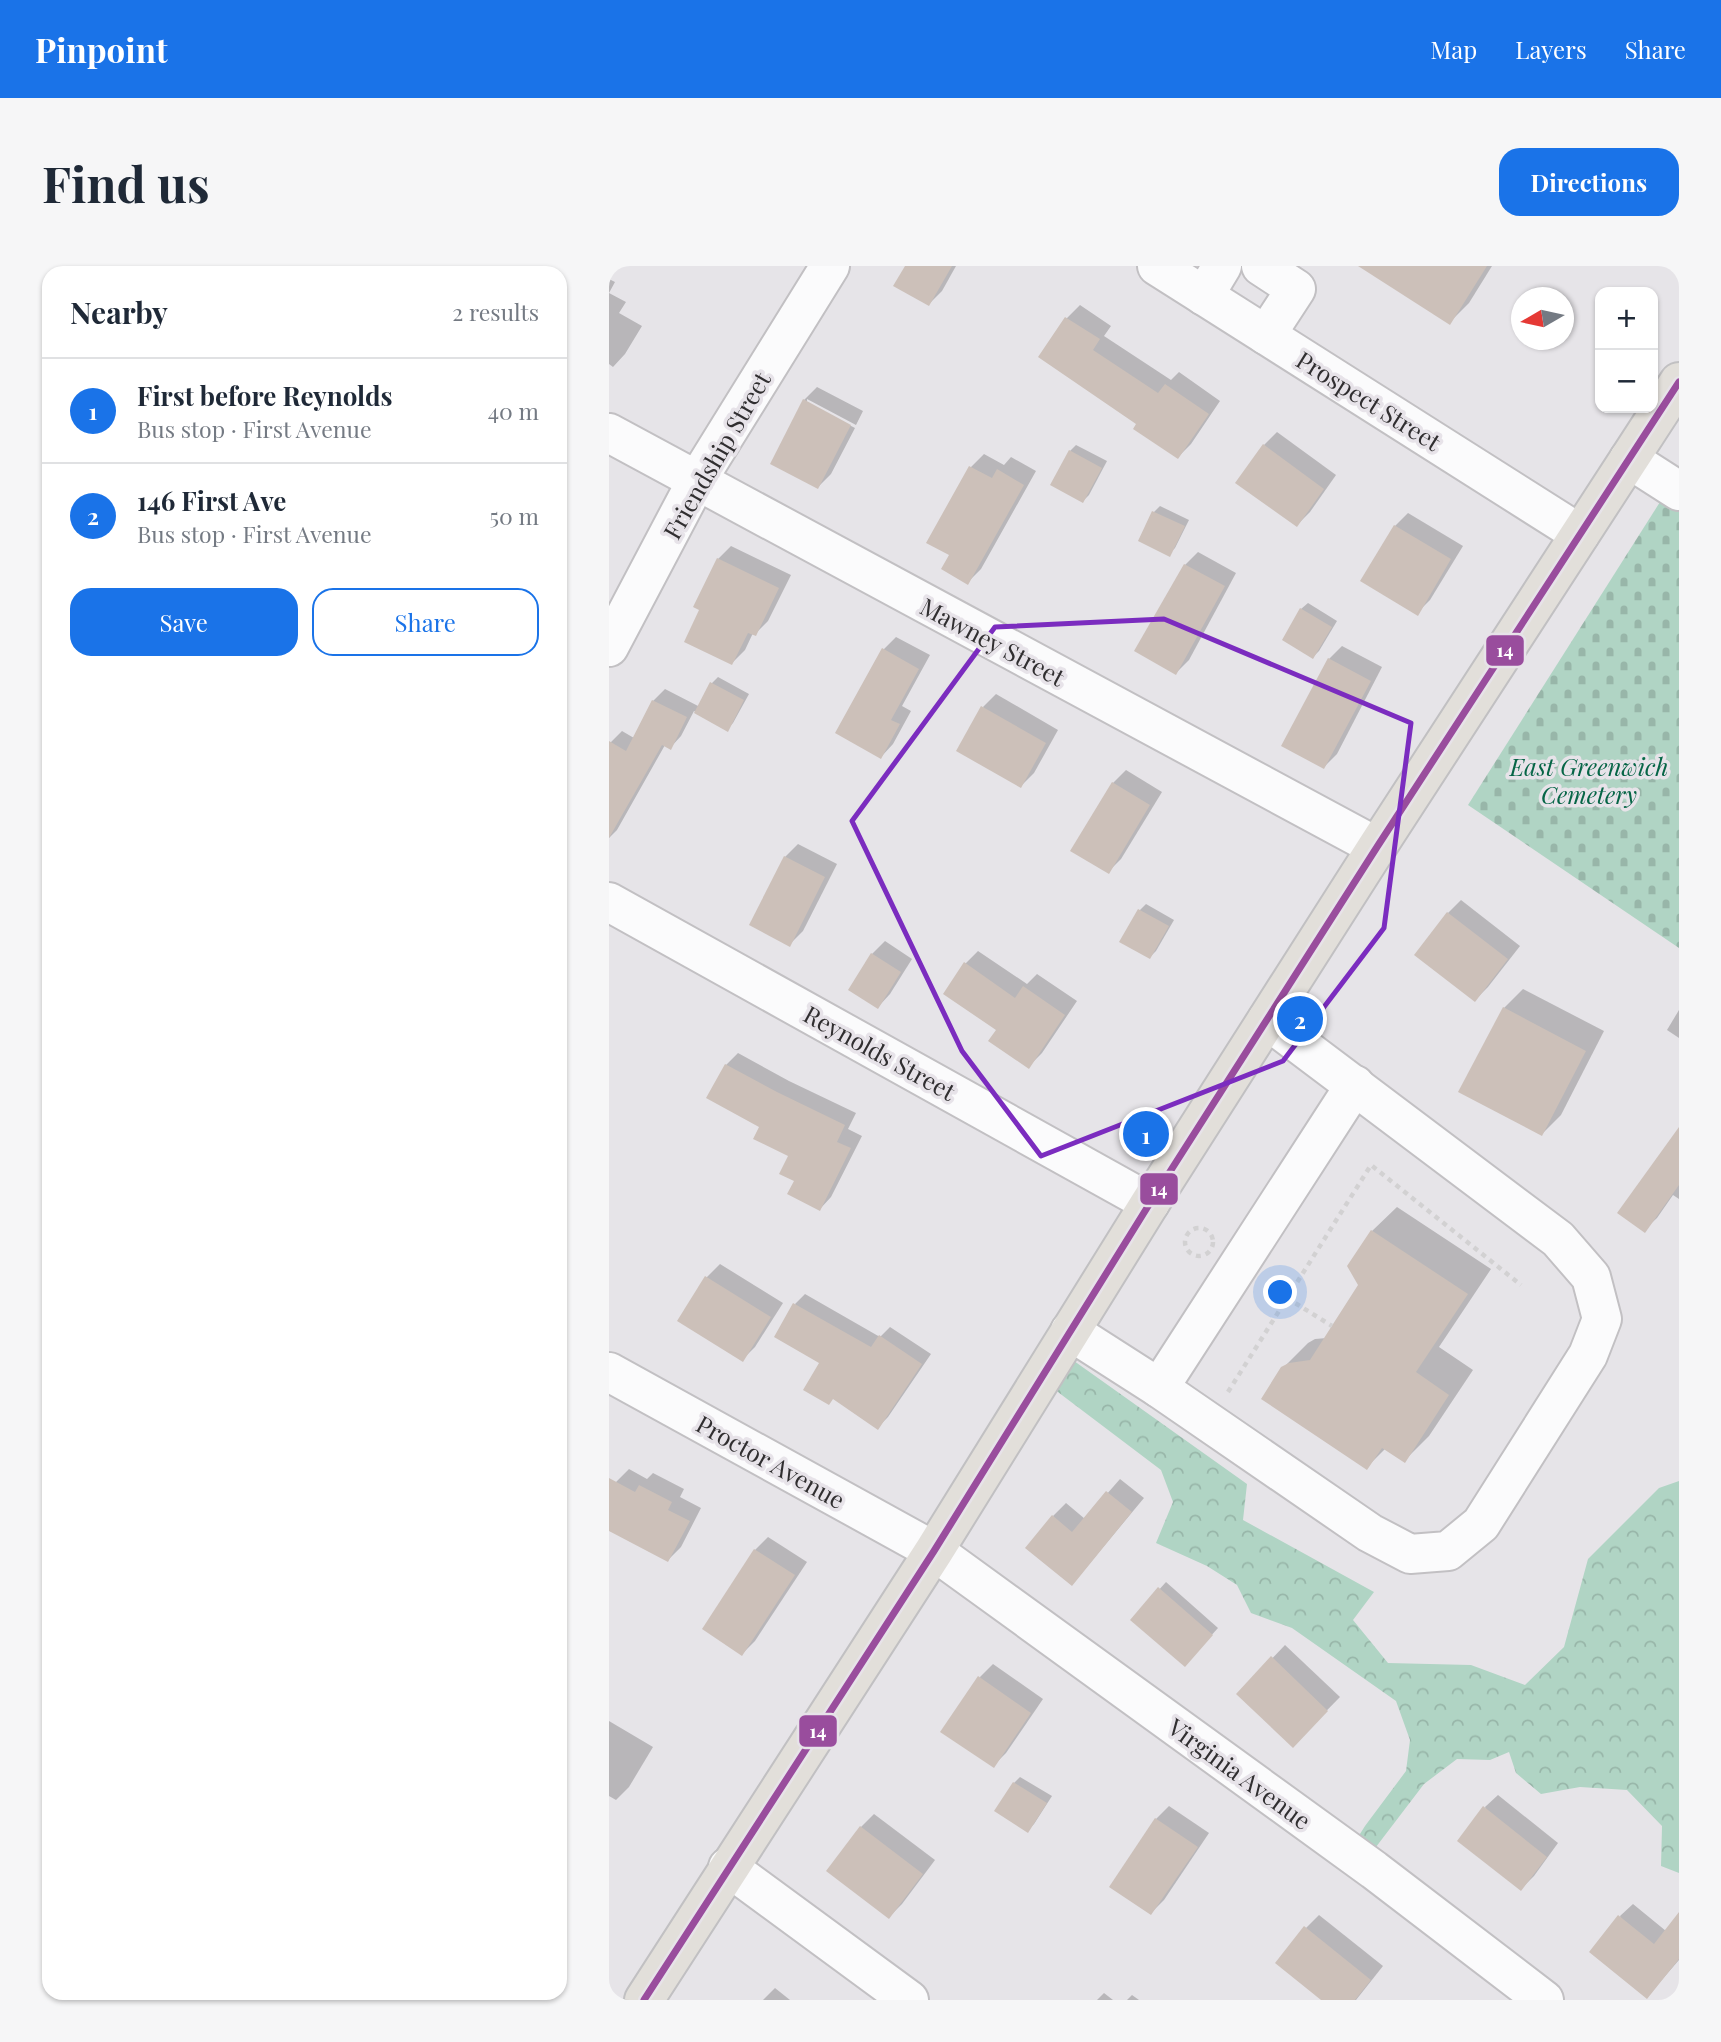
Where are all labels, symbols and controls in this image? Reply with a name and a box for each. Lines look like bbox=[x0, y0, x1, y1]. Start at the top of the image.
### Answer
text: Pinpoint bbox=[35, 27, 168, 71]
text: Map bbox=[1431, 33, 1477, 65]
text: Layers bbox=[1515, 33, 1587, 65]
text: Share bbox=[1625, 33, 1686, 65]
button: Directions bbox=[1499, 148, 1679, 216]
text: Find us bbox=[42, 150, 210, 215]
north arrow bbox=[1511, 287, 1574, 350]
map controls bbox=[1595, 287, 1658, 413]
button: + bbox=[1595, 287, 1658, 350]
text: Nearby bbox=[70, 292, 168, 332]
text: 2 results bbox=[452, 296, 539, 327]
street label: Prospect Street bbox=[1291, 343, 1448, 457]
button: − bbox=[1595, 350, 1658, 413]
street label: Friendship Street bbox=[655, 365, 777, 544]
text: First before Reynolds bbox=[137, 378, 392, 413]
text: 1 bbox=[89, 395, 97, 426]
text: 40 m bbox=[488, 395, 539, 426]
text: Bus stop · First Avenue bbox=[137, 413, 372, 444]
text: 146 First Ave bbox=[137, 483, 286, 518]
text: 2 bbox=[87, 500, 99, 531]
text: 50 m bbox=[490, 500, 539, 531]
text: Bus stop · First Avenue bbox=[137, 518, 372, 549]
button: Save bbox=[70, 588, 298, 656]
button: Share bbox=[312, 588, 539, 656]
street label: Mawney Street bbox=[915, 589, 1071, 693]
line badge: 14 bbox=[1485, 634, 1525, 667]
text: 14 bbox=[1496, 636, 1514, 662]
park label: East Greenwich Cemetery bbox=[1509, 750, 1668, 810]
pin: 2 bbox=[1277, 993, 1323, 1045]
street label: Reynolds Street bbox=[799, 997, 962, 1107]
pin: 1 bbox=[1123, 1108, 1169, 1160]
line badge: 14 bbox=[1139, 1172, 1179, 1206]
text: 14 bbox=[1150, 1175, 1168, 1201]
your location bbox=[1263, 1275, 1297, 1309]
street label: Proctor Avenue bbox=[691, 1407, 851, 1515]
street label: Virginia Avenue bbox=[1161, 1710, 1318, 1836]
line badge: 14 bbox=[798, 1714, 838, 1748]
text: 14 bbox=[809, 1717, 827, 1743]

